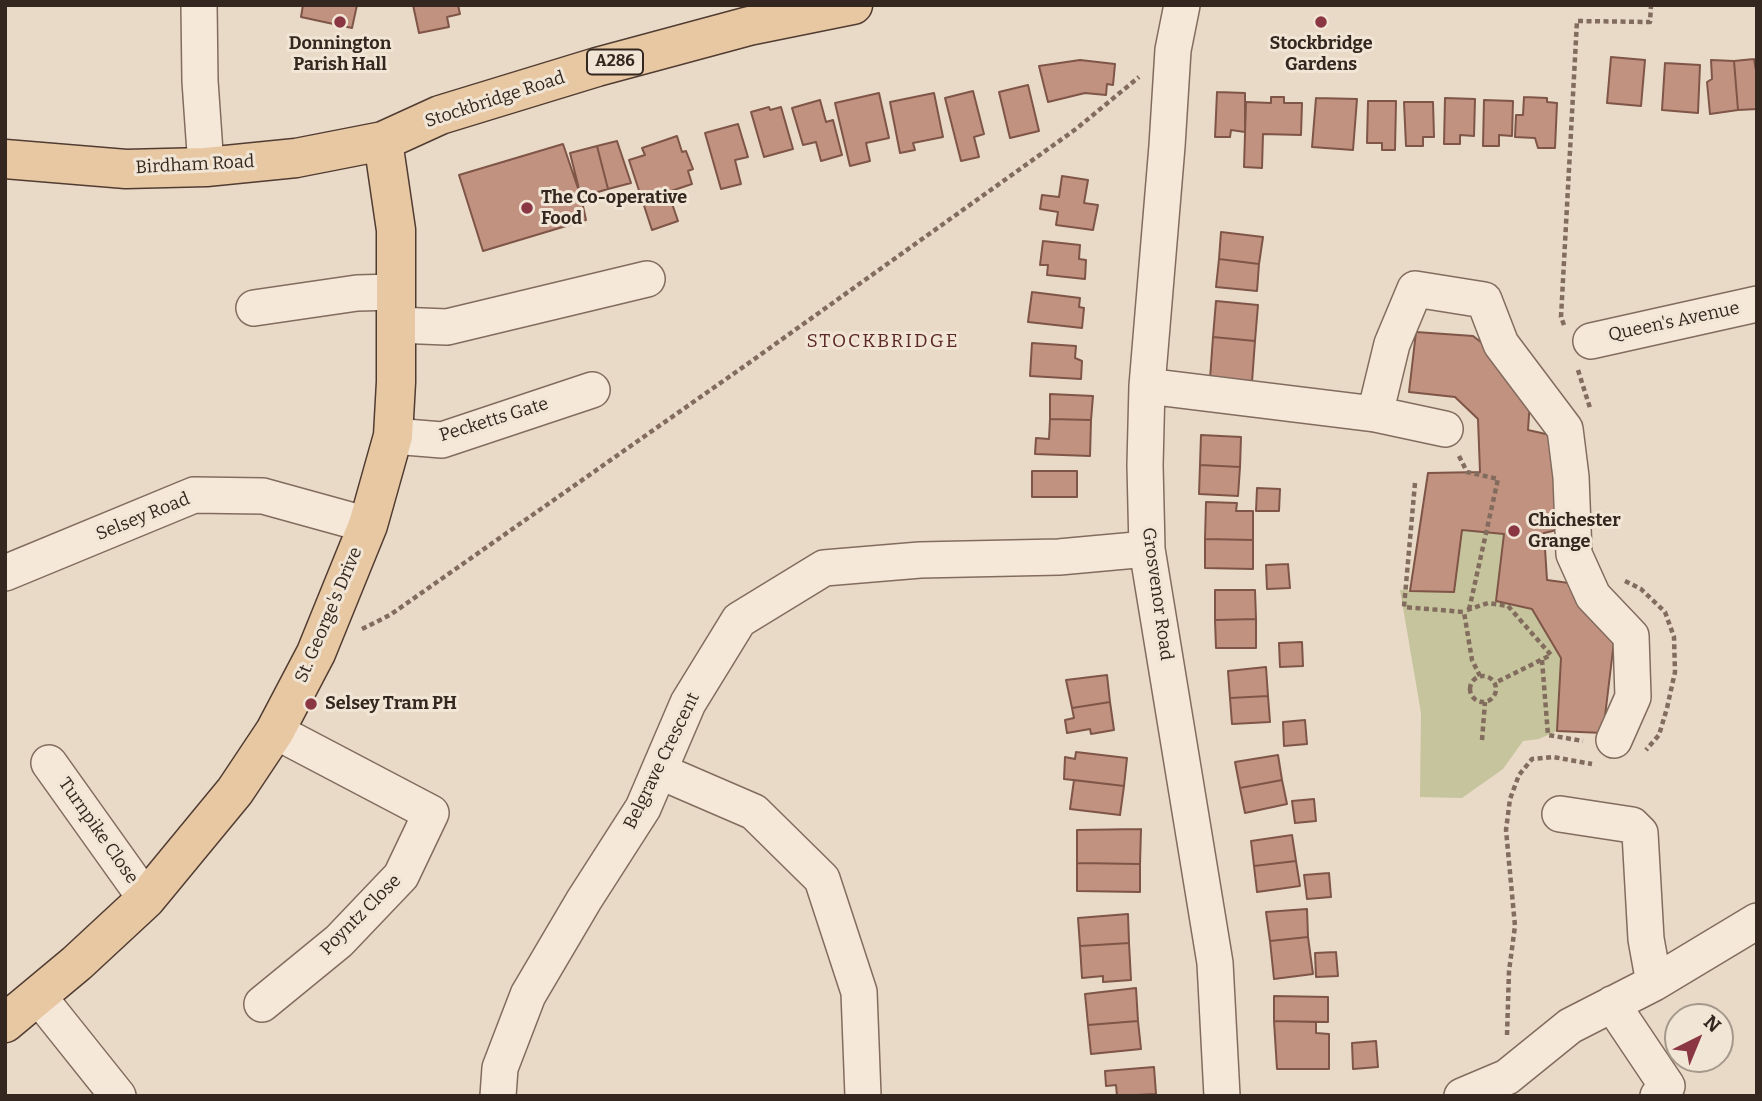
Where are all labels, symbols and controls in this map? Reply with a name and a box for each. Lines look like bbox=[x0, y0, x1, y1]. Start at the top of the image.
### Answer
marker: Donnington Parish Hall bbox=[332, 14, 348, 30]
marker: Stockbridge Gardens bbox=[1313, 14, 1329, 30]
place label: Donnington Parish Hall bbox=[289, 33, 391, 76]
place label: Stockbridge Gardens bbox=[1269, 33, 1373, 76]
road number: A286 bbox=[587, 50, 643, 74]
street label: Stockbridge Road bbox=[422, 67, 568, 133]
street label: Birdham Road bbox=[135, 151, 255, 179]
place label: The Co-operative Food bbox=[541, 187, 687, 230]
marker: The Co-operative Food bbox=[519, 200, 535, 216]
street label: Queen's Avenue bbox=[1606, 298, 1742, 346]
district label: STOCKBRIDGE bbox=[808, 331, 958, 353]
street label: Pecketts Gate bbox=[437, 393, 551, 447]
street label: Selsey Road bbox=[93, 488, 193, 546]
place label: Chichester Grange bbox=[1528, 510, 1621, 552]
marker: Chichester Grange bbox=[1506, 523, 1522, 539]
street label: Grosvenor Road bbox=[1137, 526, 1177, 662]
street label: St. George's Drive bbox=[291, 544, 367, 686]
street label: Belgrave Crescent bbox=[620, 689, 704, 833]
place label: Selsey Tram PH bbox=[325, 693, 457, 715]
marker: Selsey Tram PH bbox=[303, 696, 319, 712]
street label: Turnpike Close bbox=[53, 774, 143, 888]
street label: Poyntz Close bbox=[316, 870, 406, 960]
north arrow bbox=[1664, 1003, 1734, 1073]
text: N bbox=[1699, 1010, 1726, 1037]

